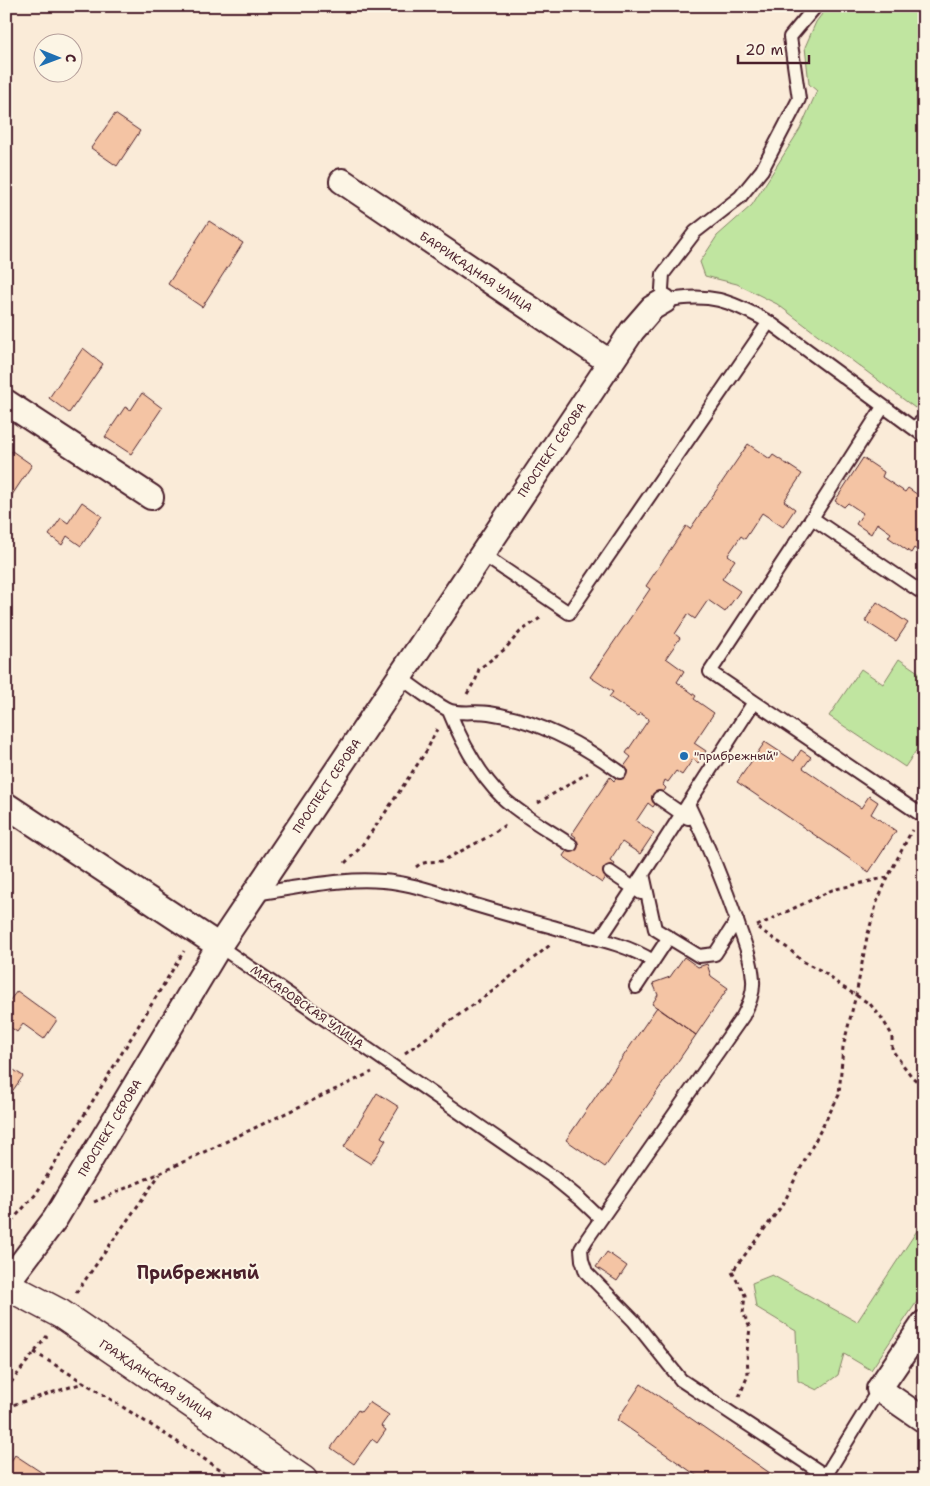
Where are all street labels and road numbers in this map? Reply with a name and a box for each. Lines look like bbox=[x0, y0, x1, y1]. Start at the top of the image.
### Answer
street label: БАРРИКАДНАЯ УЛИЦА bbox=[416, 228, 536, 316]
street label: ПРОСПЕКТ СЕРОВА bbox=[514, 399, 590, 500]
street label: ПРОСПЕКТ СЕРОВА bbox=[289, 735, 365, 836]
street label: МАКАРОВСКАЯ УЛИЦА bbox=[247, 962, 367, 1052]
street label: ПРОСПЕКТ СЕРОВА bbox=[75, 1076, 146, 1180]
street label: ГРАЖДАНСКАЯ УЛИЦА bbox=[96, 1336, 216, 1424]

